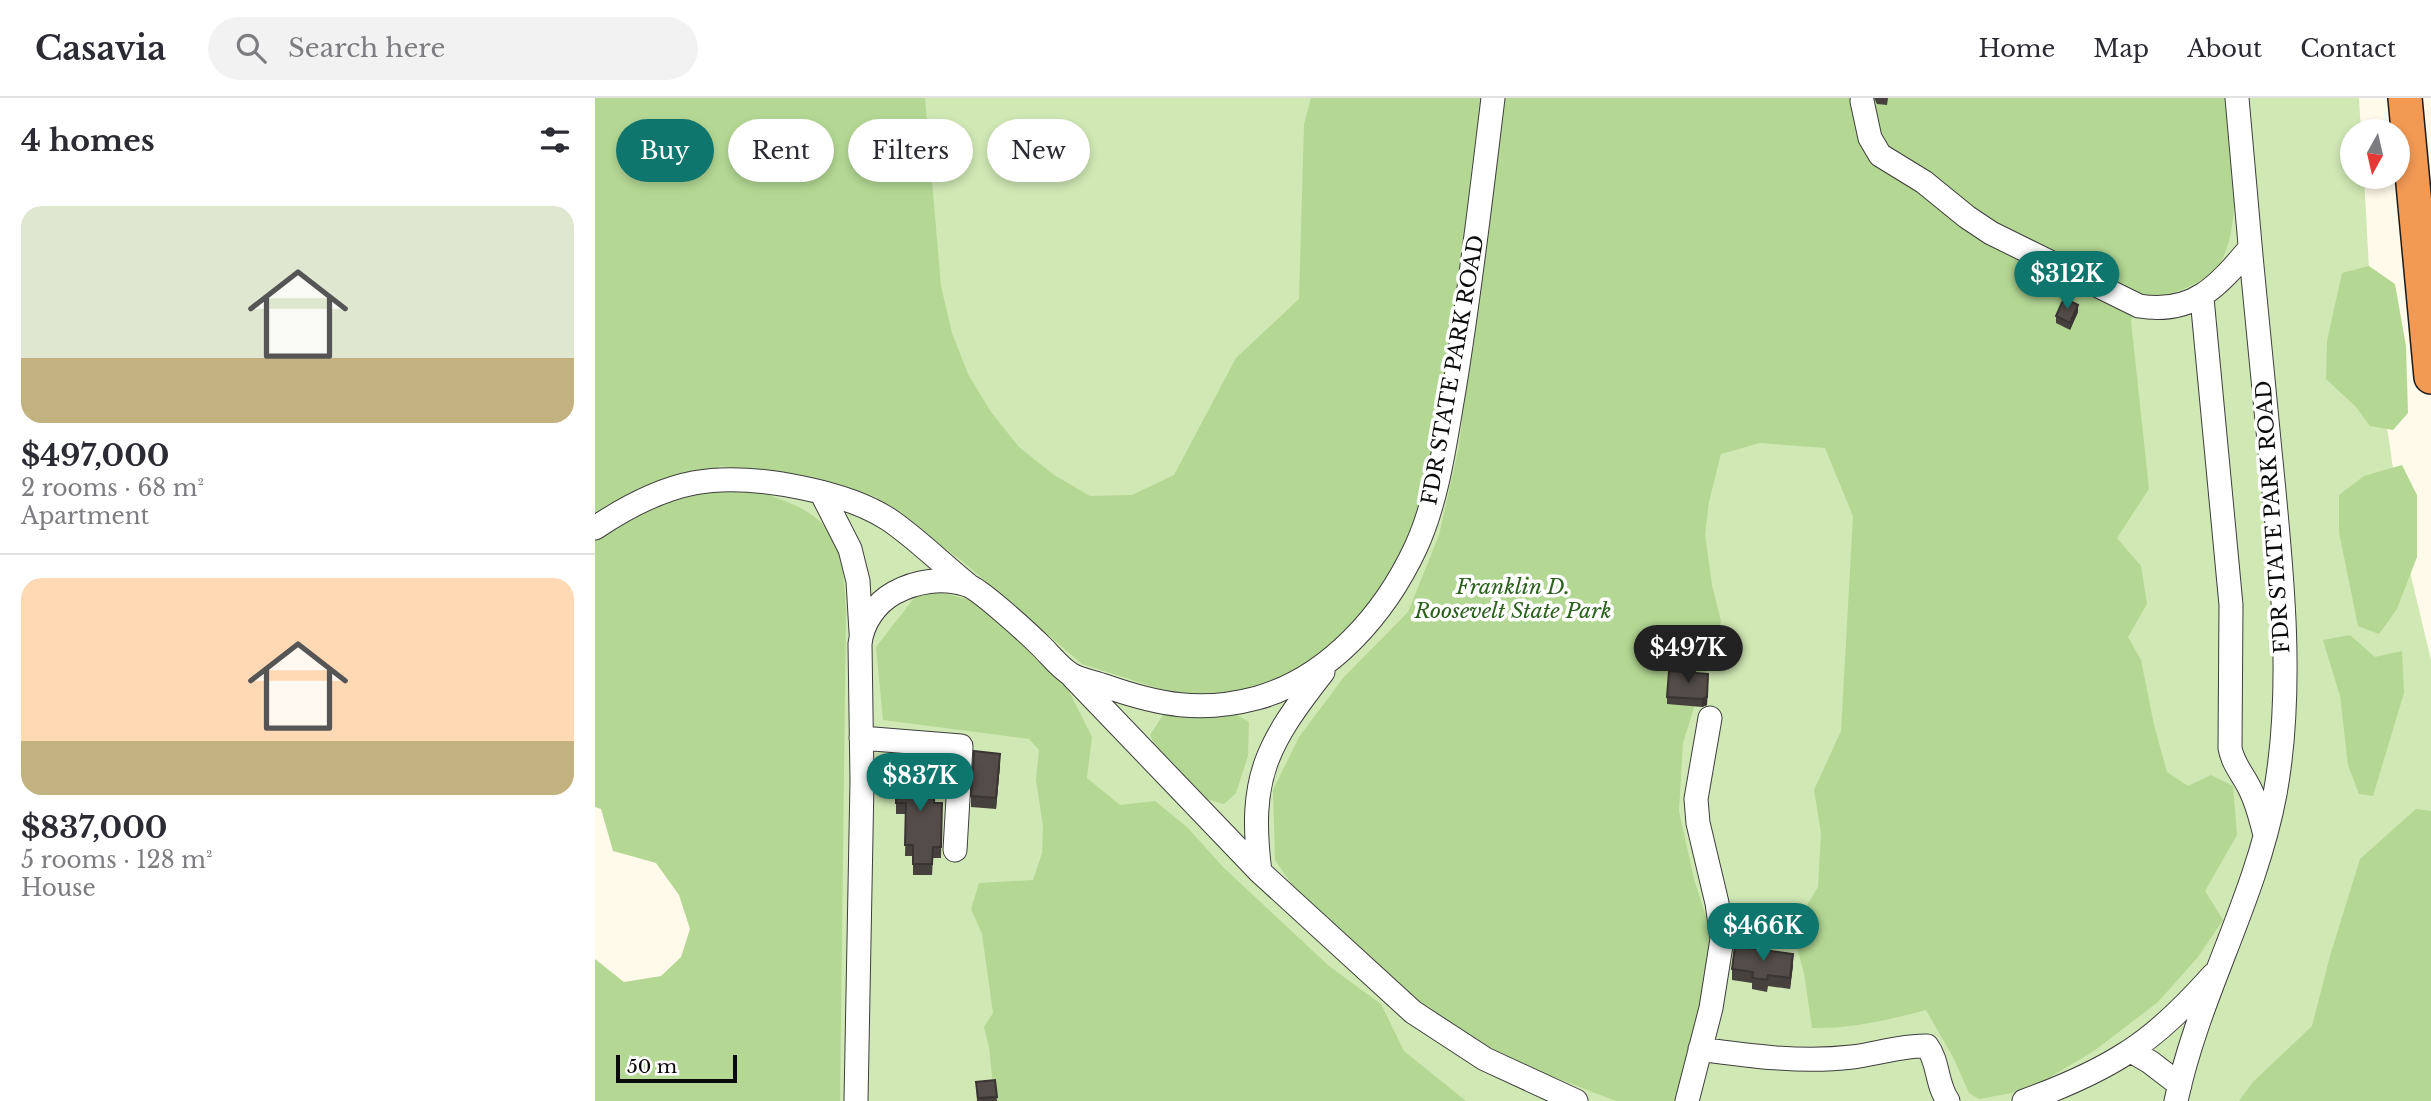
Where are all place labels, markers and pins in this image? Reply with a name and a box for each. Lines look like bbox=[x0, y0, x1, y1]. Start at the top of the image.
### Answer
pin: $312K bbox=[2018, 252, 2116, 311]
pin: $497K bbox=[1639, 626, 1737, 685]
pin: $837K bbox=[871, 754, 969, 813]
pin: $466K bbox=[1714, 904, 1812, 963]

